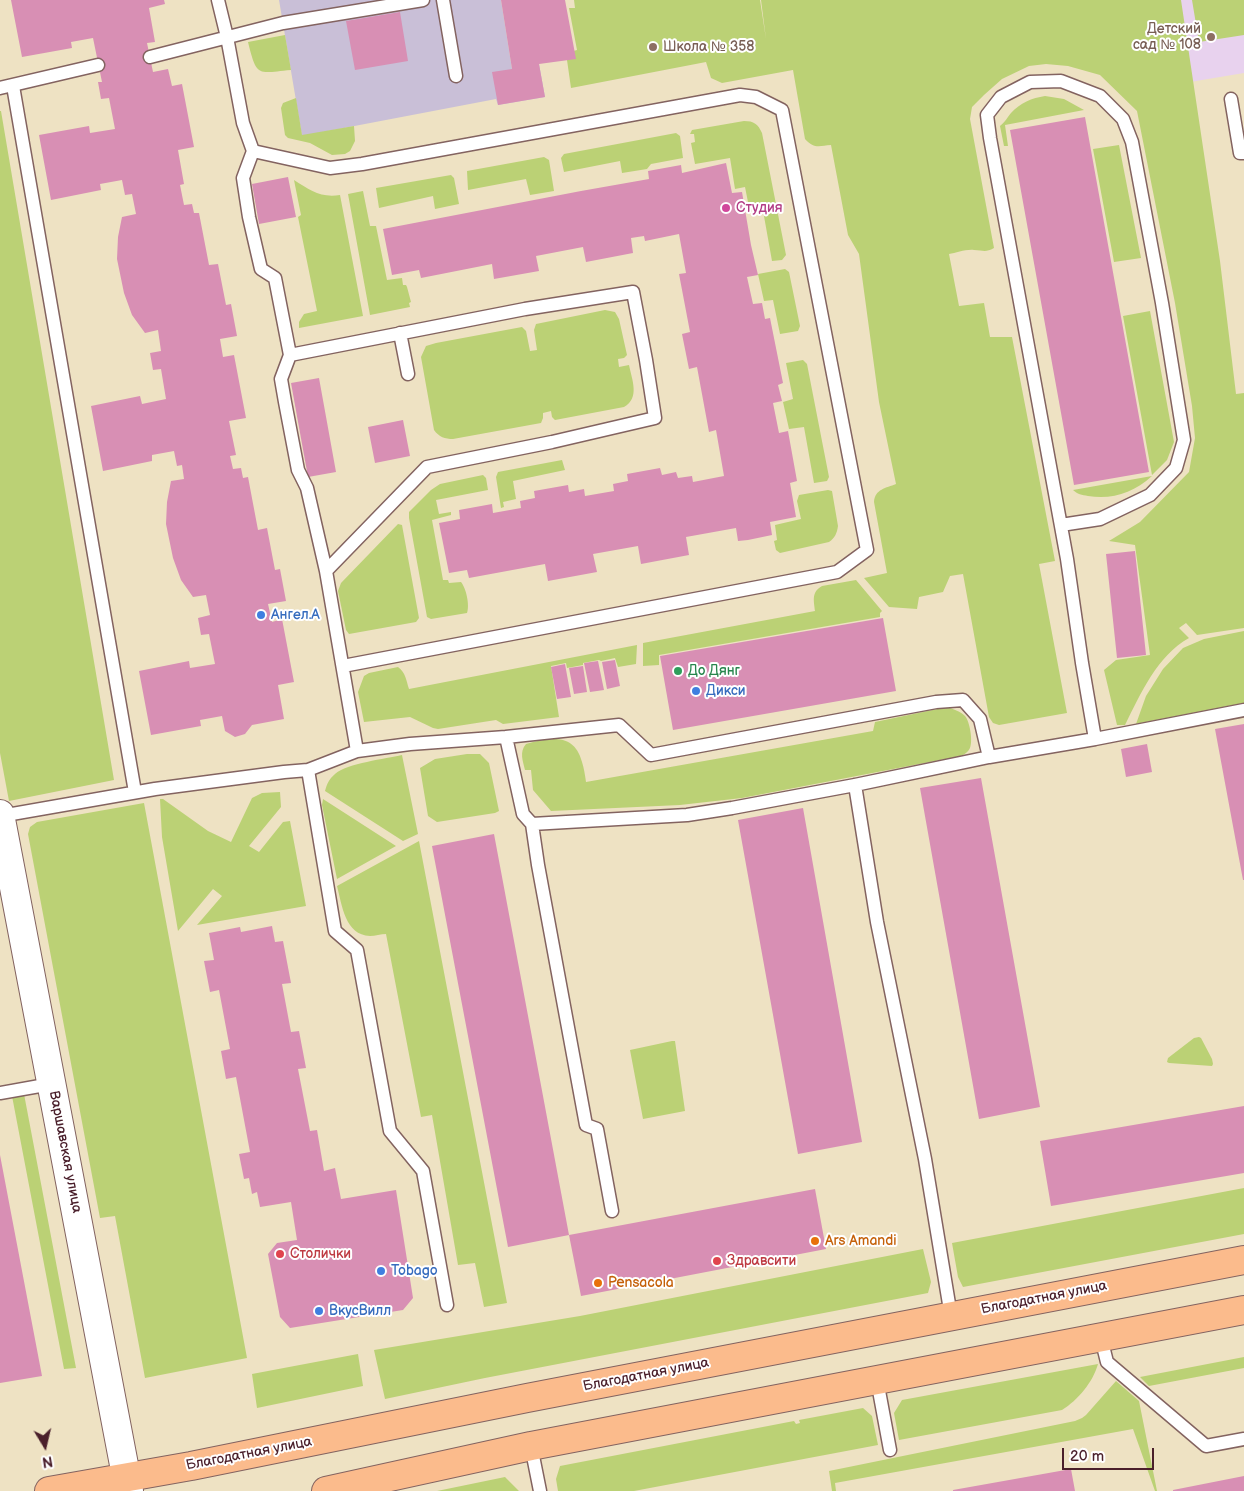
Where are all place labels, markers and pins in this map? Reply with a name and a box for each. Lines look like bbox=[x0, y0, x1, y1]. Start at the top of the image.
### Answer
place label: Детский сад № 108 bbox=[1133, 21, 1201, 54]
marker: Детский сад № 108 bbox=[1205, 31, 1217, 43]
place label: Школа № 358 bbox=[663, 39, 755, 55]
marker: Школа № 358 bbox=[647, 41, 659, 53]
place label: Студия bbox=[736, 200, 783, 216]
marker: Студия bbox=[720, 202, 732, 214]
place label: Ангел.А bbox=[271, 607, 320, 623]
marker: Ангел.А bbox=[255, 609, 267, 621]
place label: До Дянг bbox=[688, 663, 740, 679]
marker: До Дянг bbox=[672, 665, 684, 677]
place label: Дикси bbox=[706, 683, 746, 699]
marker: Дикси bbox=[690, 685, 702, 697]
place label: Ars Amandi bbox=[825, 1233, 897, 1249]
marker: Ars Amandi bbox=[809, 1235, 821, 1247]
place label: Столички bbox=[290, 1246, 351, 1262]
marker: Столички bbox=[274, 1248, 286, 1260]
place label: Здравсити bbox=[727, 1253, 796, 1269]
marker: Здравсити bbox=[711, 1255, 723, 1267]
place label: Tobago bbox=[391, 1263, 438, 1279]
marker: Tobago bbox=[375, 1265, 387, 1277]
place label: Pensacola bbox=[608, 1275, 674, 1291]
marker: Pensacola bbox=[592, 1277, 604, 1289]
place label: ВкусВилл bbox=[329, 1303, 391, 1319]
marker: ВкусВилл bbox=[313, 1305, 325, 1317]

